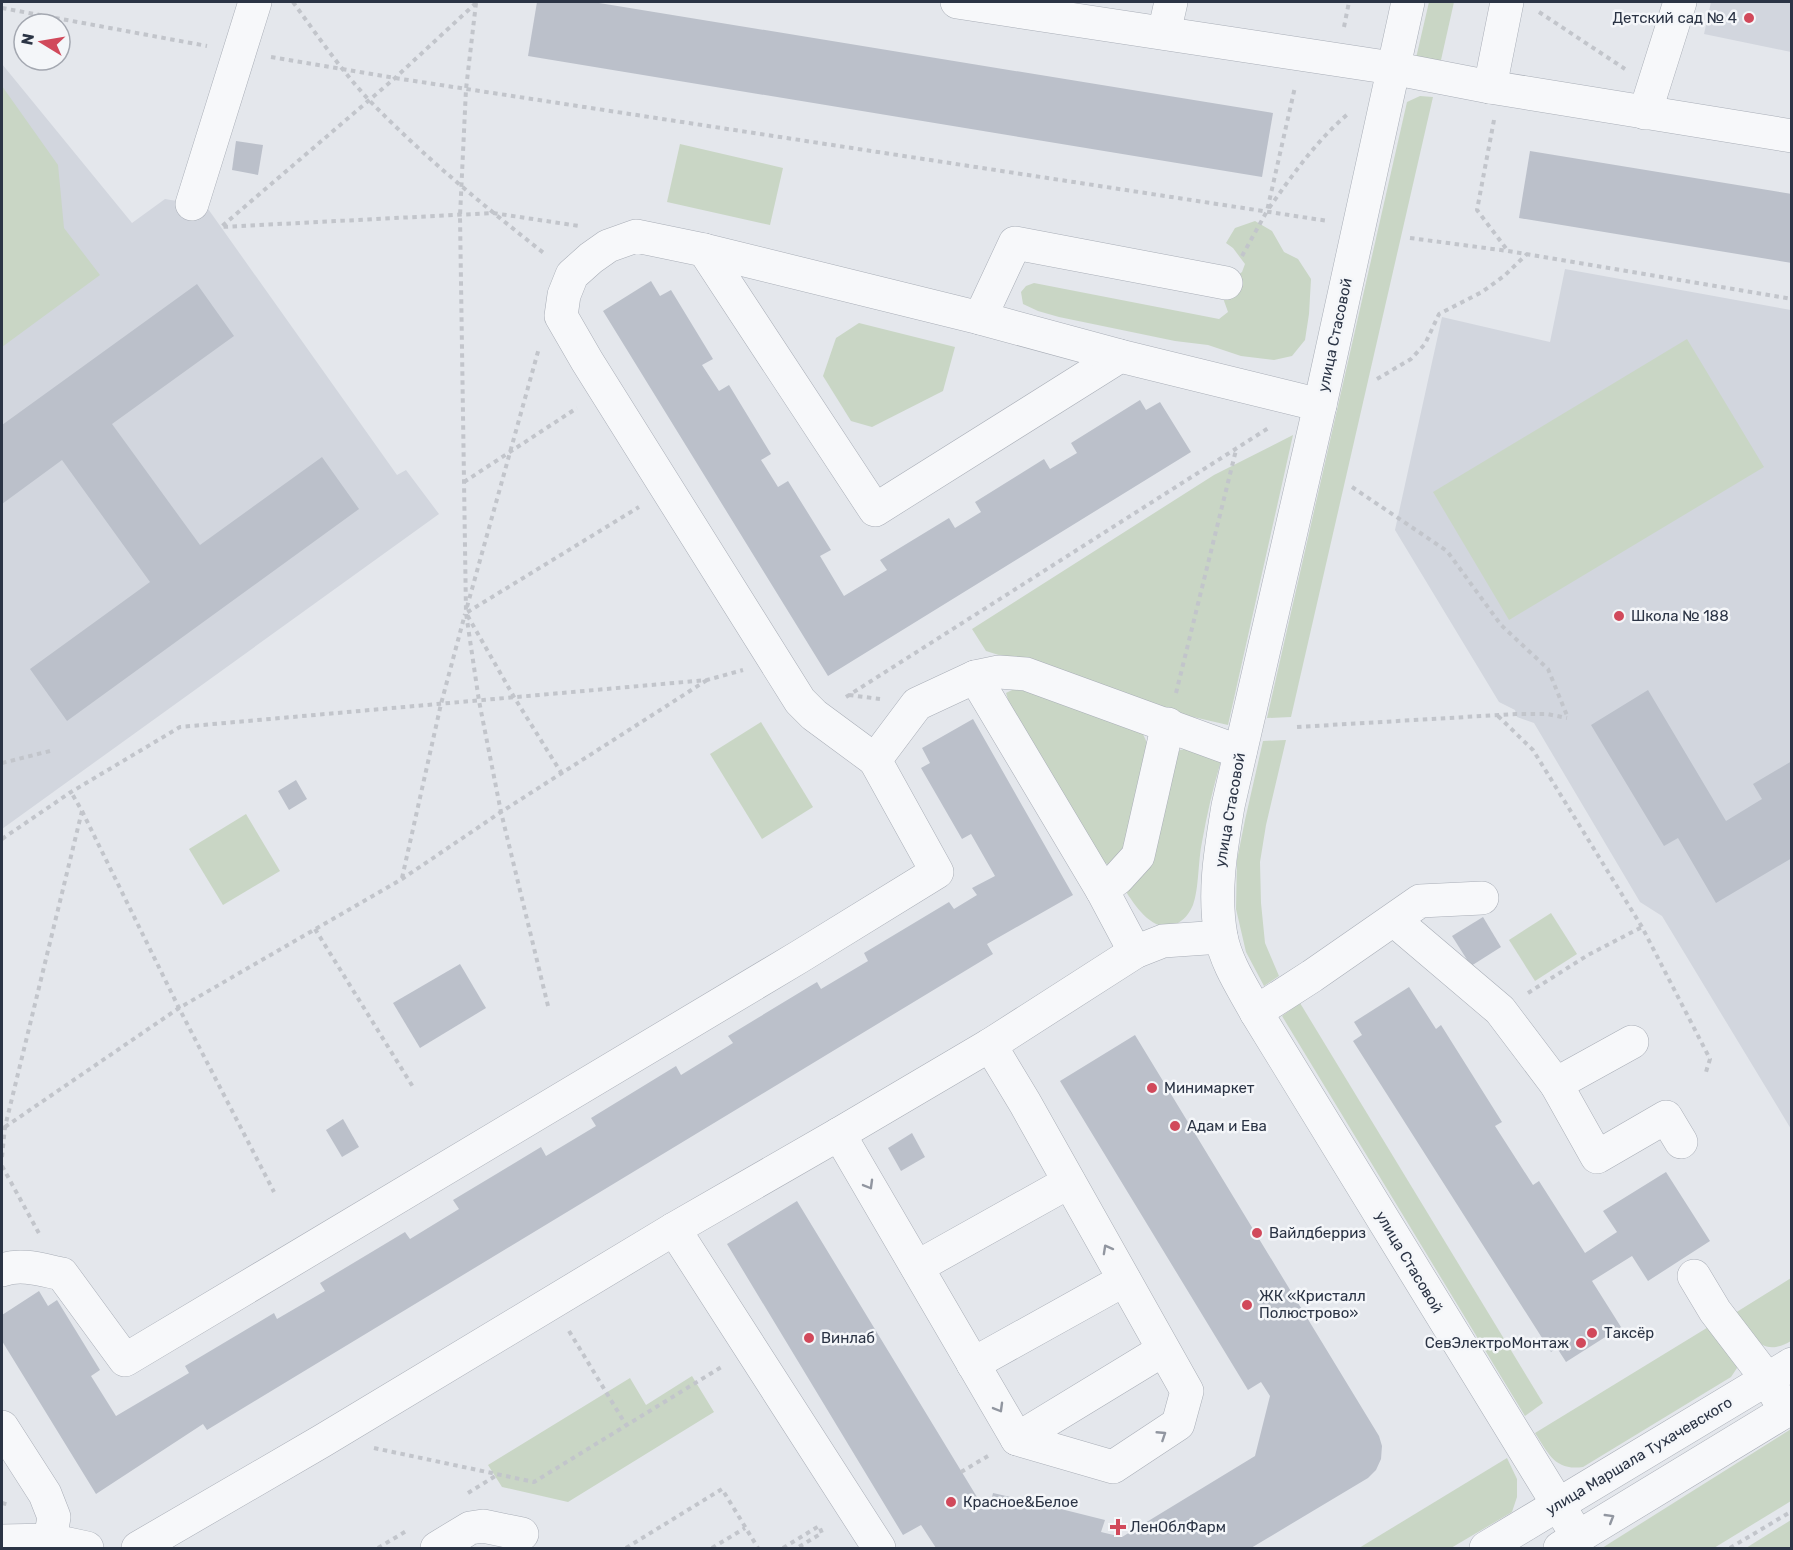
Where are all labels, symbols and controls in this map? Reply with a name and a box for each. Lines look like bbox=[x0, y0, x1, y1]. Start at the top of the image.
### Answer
place label: Детский сад № 4 bbox=[1612, 9, 1737, 27]
marker: Детский сад № 4 bbox=[1742, 11, 1756, 25]
north arrow bbox=[12, 12, 72, 72]
text: N bbox=[17, 32, 38, 47]
street label: улица Стасовой bbox=[1314, 276, 1356, 394]
place label: Школа № 188 bbox=[1631, 607, 1729, 625]
marker: Школа № 188 bbox=[1612, 609, 1626, 623]
street label: улица Стасовой bbox=[1211, 751, 1249, 869]
place label: Минимаркет bbox=[1164, 1079, 1255, 1097]
marker: Минимаркет bbox=[1145, 1081, 1159, 1095]
place label: Адам и Ева bbox=[1187, 1117, 1267, 1135]
marker: Адам и Ева bbox=[1168, 1119, 1182, 1133]
one-way arrow bbox=[861, 1179, 873, 1189]
street label: улица Стасовой bbox=[1371, 1208, 1447, 1316]
place label: Вайлдберриз bbox=[1269, 1224, 1366, 1242]
marker: Вайлдберриз bbox=[1250, 1226, 1264, 1240]
one-way arrow bbox=[1103, 1245, 1114, 1255]
place label: ЖК «Кристалл Полюстрово» bbox=[1259, 1287, 1366, 1322]
marker: ЖК «Кристалл Полюстрово» bbox=[1240, 1298, 1254, 1312]
place label: Таксёр bbox=[1604, 1324, 1654, 1342]
marker: Таксёр bbox=[1585, 1326, 1599, 1340]
place label: Винлаб bbox=[821, 1329, 875, 1347]
marker: Винлаб bbox=[802, 1331, 816, 1345]
place label: СевЭлектроМонтаж bbox=[1425, 1334, 1569, 1352]
marker: СевЭлектроМонтаж bbox=[1574, 1336, 1588, 1350]
street label: улица Маршала Тухачевского bbox=[1542, 1393, 1736, 1519]
one-way arrow bbox=[992, 1402, 1003, 1412]
one-way arrow bbox=[1156, 1430, 1166, 1442]
place label: Красное&Белое bbox=[963, 1493, 1078, 1511]
marker: Красное&Белое bbox=[944, 1495, 958, 1509]
one-way arrow bbox=[1604, 1514, 1614, 1525]
place label: ЛенОблФарм bbox=[1130, 1518, 1226, 1536]
marker: ЛенОблФарм bbox=[1111, 1520, 1125, 1534]

